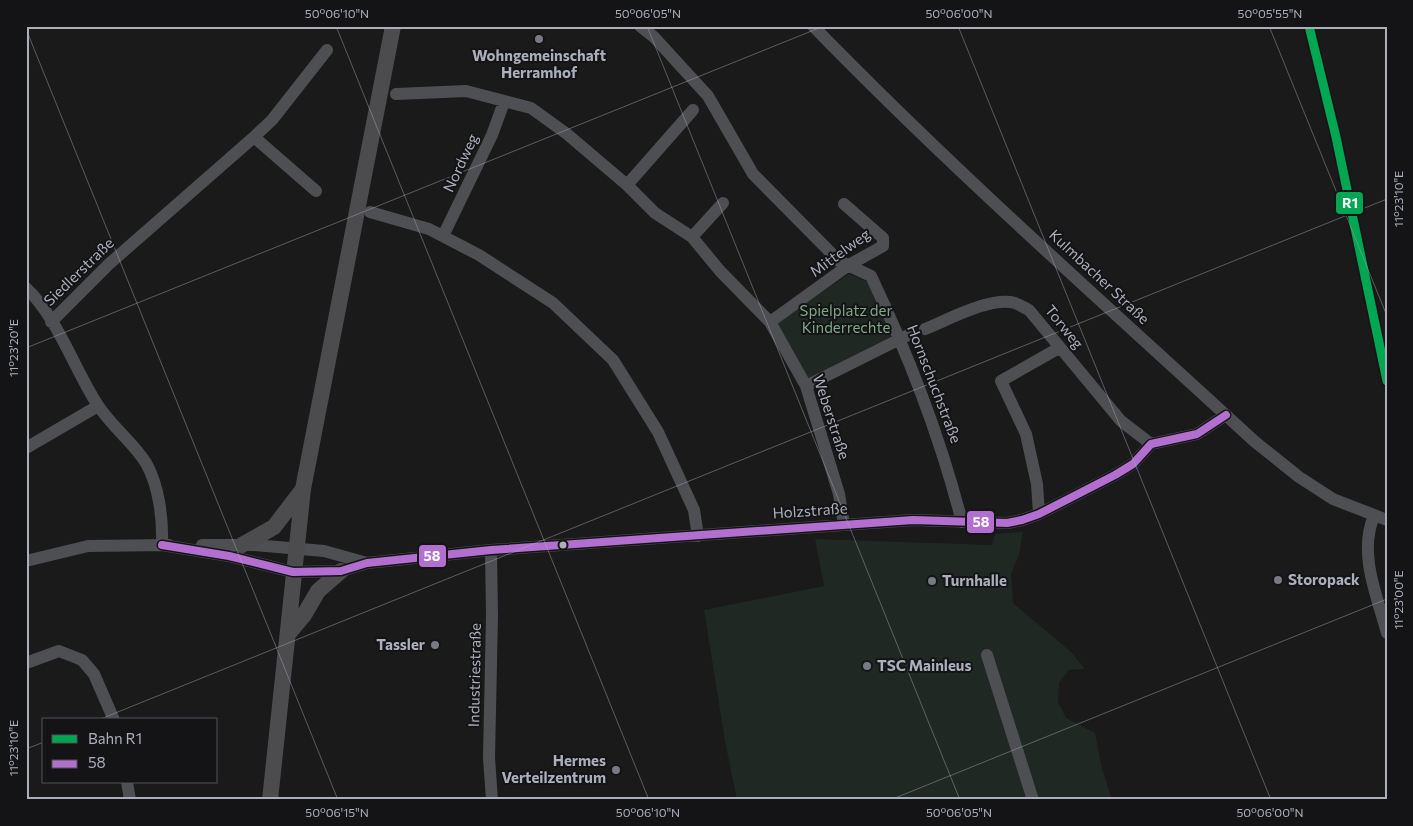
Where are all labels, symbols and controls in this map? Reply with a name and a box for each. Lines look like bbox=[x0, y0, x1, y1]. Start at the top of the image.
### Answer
text: 50°06'10"N bbox=[305, 6, 369, 20]
text: 50°06'05"N bbox=[615, 6, 681, 20]
text: 50°06'00"N bbox=[925, 6, 993, 20]
text: 50°05'55"N bbox=[1238, 6, 1302, 20]
marker: Wohngemeinschaft Herramhof bbox=[533, 33, 545, 45]
place label: Wohngemeinschaft Herramhof bbox=[472, 46, 606, 81]
street label: Nordweg bbox=[439, 130, 481, 195]
text: 11°23'10"E bbox=[1391, 171, 1405, 227]
line badge: R1 bbox=[1335, 191, 1364, 215]
text: R1 bbox=[1342, 194, 1358, 211]
street label: Mittelweg bbox=[806, 224, 873, 280]
street label: Kulmbacher Straße bbox=[1046, 225, 1153, 327]
street label: Siedlerstraße bbox=[40, 233, 117, 309]
park label: Spielplatz der Kinderrechte bbox=[800, 301, 892, 336]
street label: Torweg bbox=[1042, 301, 1088, 352]
text: 11°23'20"E bbox=[6, 319, 20, 377]
street label: Hornschuchstraße bbox=[904, 322, 966, 446]
street label: Weberstraße bbox=[810, 372, 854, 462]
street label: Holzstraße bbox=[772, 498, 848, 522]
line badge: 58 bbox=[966, 510, 995, 534]
text: 58 bbox=[973, 513, 990, 530]
unlabelled marker bbox=[558, 540, 568, 550]
line badge: 58 bbox=[418, 544, 447, 568]
text: 58 bbox=[424, 547, 441, 564]
place label: Storopack bbox=[1288, 570, 1360, 588]
text: 11°23'00"E bbox=[1391, 570, 1405, 630]
place label: Turnhalle bbox=[942, 571, 1007, 589]
marker: Storopack bbox=[1272, 574, 1284, 586]
marker: Turnhalle bbox=[926, 575, 938, 587]
street label: Industriestraße bbox=[464, 623, 484, 727]
place label: Tassler bbox=[376, 635, 425, 653]
marker: Tassler bbox=[429, 639, 441, 651]
place label: TSC Mainleus bbox=[877, 656, 971, 674]
marker: TSC Mainleus bbox=[861, 660, 873, 672]
legend bbox=[42, 718, 218, 784]
text: 11°23'10"E bbox=[6, 720, 20, 776]
text: Bahn R1 bbox=[88, 729, 142, 747]
place label: Hermes Verteilzentrum bbox=[501, 751, 606, 786]
text: 58 bbox=[88, 753, 106, 771]
marker: Hermes Verteilzentrum bbox=[610, 764, 622, 776]
text: 50°06'15"N bbox=[305, 805, 369, 819]
text: 50°06'10"N bbox=[616, 805, 680, 819]
text: 50°06'05"N bbox=[926, 805, 992, 819]
text: 50°06'00"N bbox=[1236, 805, 1304, 819]

